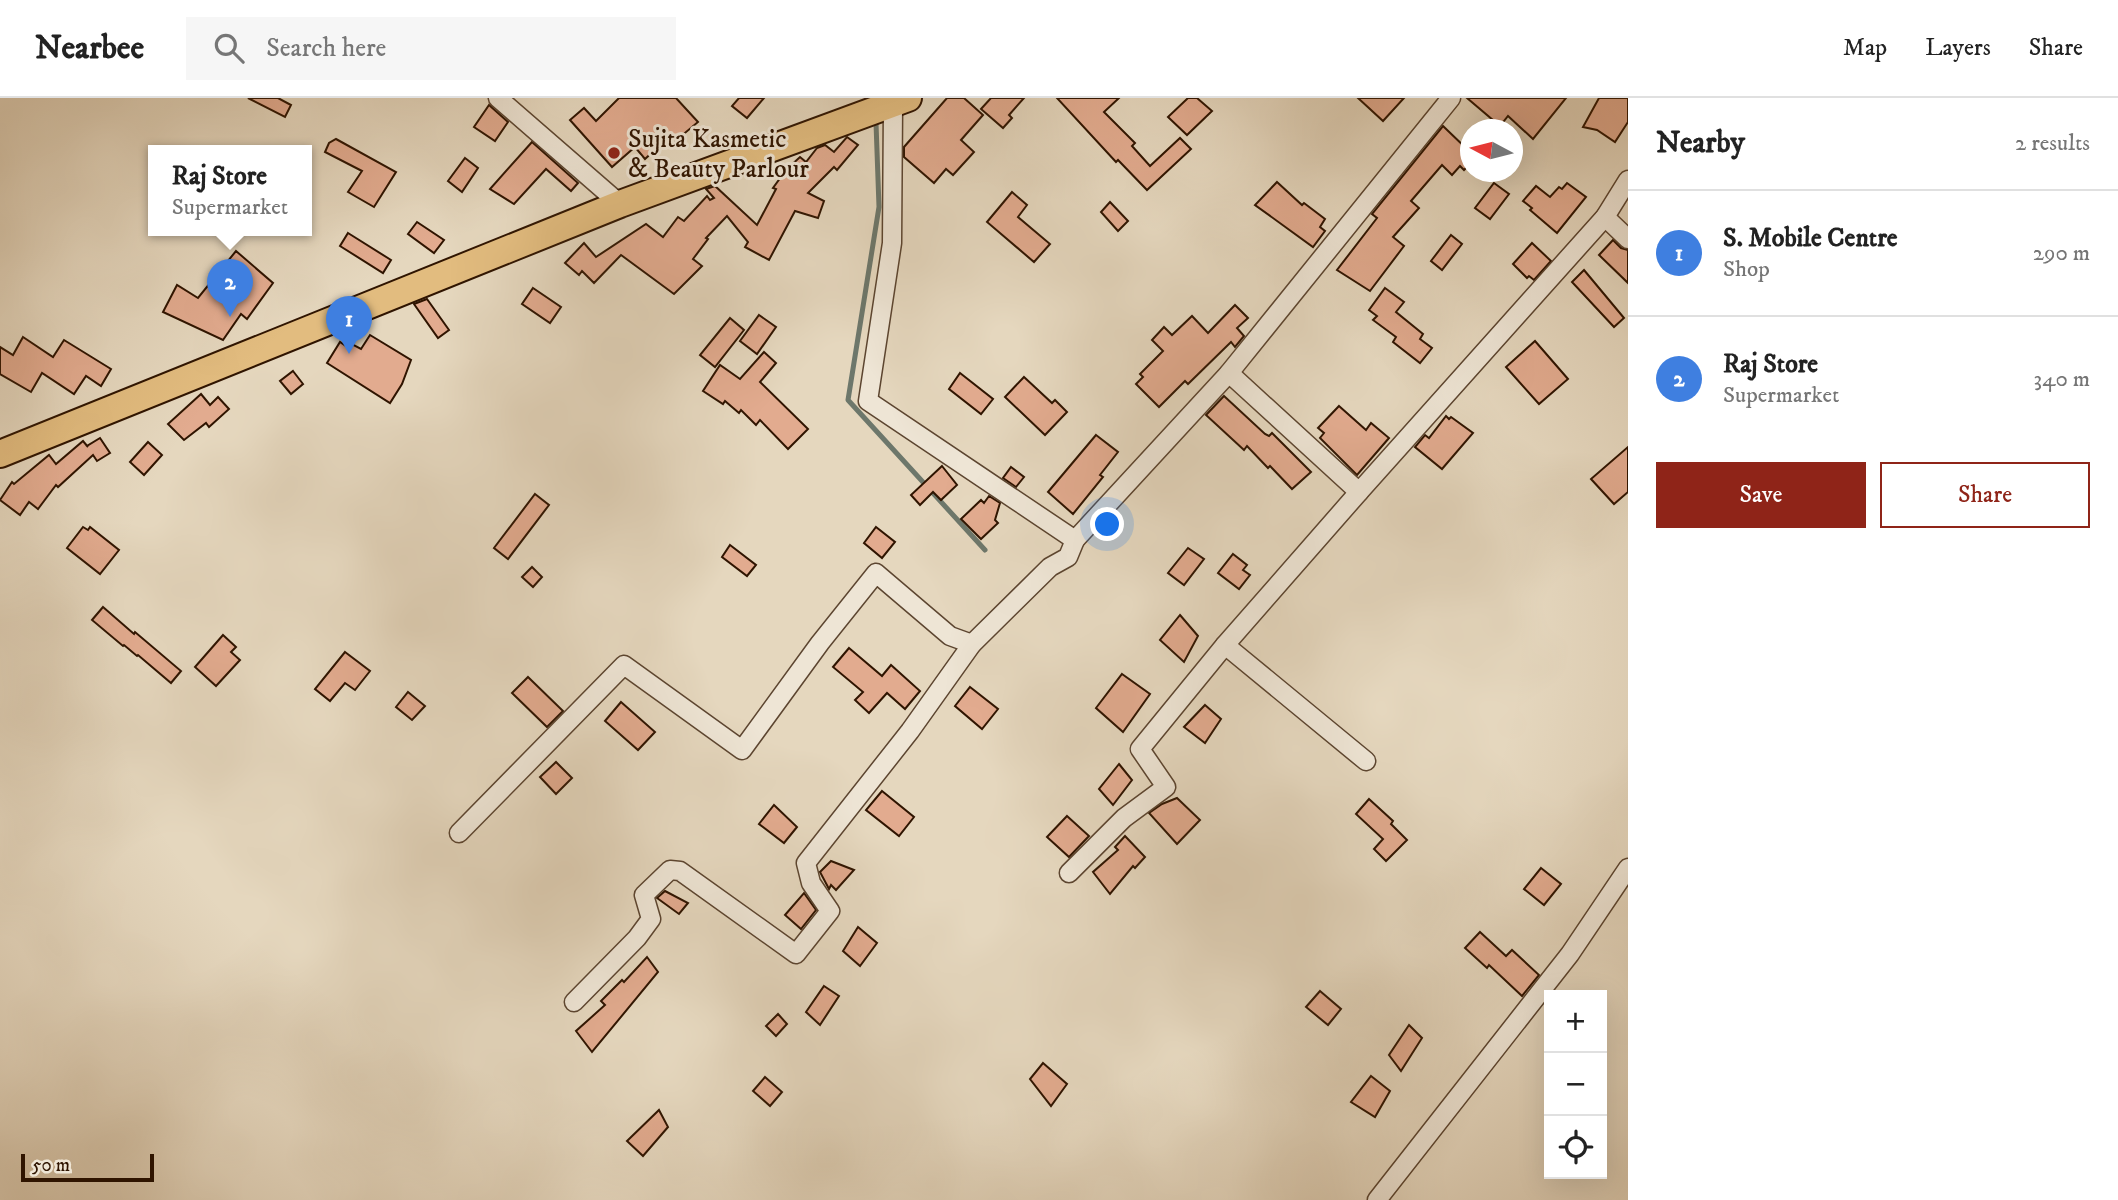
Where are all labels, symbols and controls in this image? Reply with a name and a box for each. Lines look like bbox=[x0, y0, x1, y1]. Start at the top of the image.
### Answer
search box bbox=[186, 17, 676, 80]
text: Nearbee bbox=[35, 28, 144, 69]
icon: search bbox=[210, 29, 248, 67]
text: Search here bbox=[266, 32, 386, 65]
text: Map bbox=[1843, 33, 1887, 63]
text: Layers bbox=[1925, 33, 1991, 63]
text: Share bbox=[2029, 33, 2083, 63]
north arrow bbox=[1460, 119, 1523, 182]
place label: Sujita Kasmetic & Beauty Parlour bbox=[628, 123, 809, 186]
text: Nearby bbox=[1656, 125, 1745, 162]
text: 2 results bbox=[2015, 129, 2090, 158]
popup bbox=[148, 145, 312, 236]
marker: Sujita Kasmetic & Beauty Parlour bbox=[606, 145, 622, 161]
text: Raj Store bbox=[172, 160, 267, 193]
text: Supermarket bbox=[172, 193, 288, 222]
text: S. Mobile Centre bbox=[1723, 222, 1898, 255]
text: 1 bbox=[1675, 239, 1683, 268]
text: 290 m bbox=[2033, 239, 2090, 268]
text: Shop bbox=[1723, 255, 1770, 284]
pin: 2 bbox=[207, 259, 253, 317]
pin: 1 bbox=[326, 296, 372, 354]
text: Raj Store bbox=[1723, 348, 1818, 381]
text: 2 bbox=[1673, 365, 1685, 394]
text: 340 m bbox=[2034, 365, 2090, 394]
text: Supermarket bbox=[1723, 381, 1839, 410]
button: Save bbox=[1656, 462, 1866, 528]
button: Share bbox=[1880, 462, 2090, 528]
your location bbox=[1090, 507, 1124, 541]
map controls bbox=[1544, 990, 1607, 1179]
button: + bbox=[1544, 990, 1607, 1053]
button: − bbox=[1544, 1053, 1607, 1116]
button: locate bbox=[1544, 1116, 1607, 1179]
scale bar bbox=[21, 1151, 154, 1183]
text: 50 m bbox=[32, 1154, 70, 1177]

